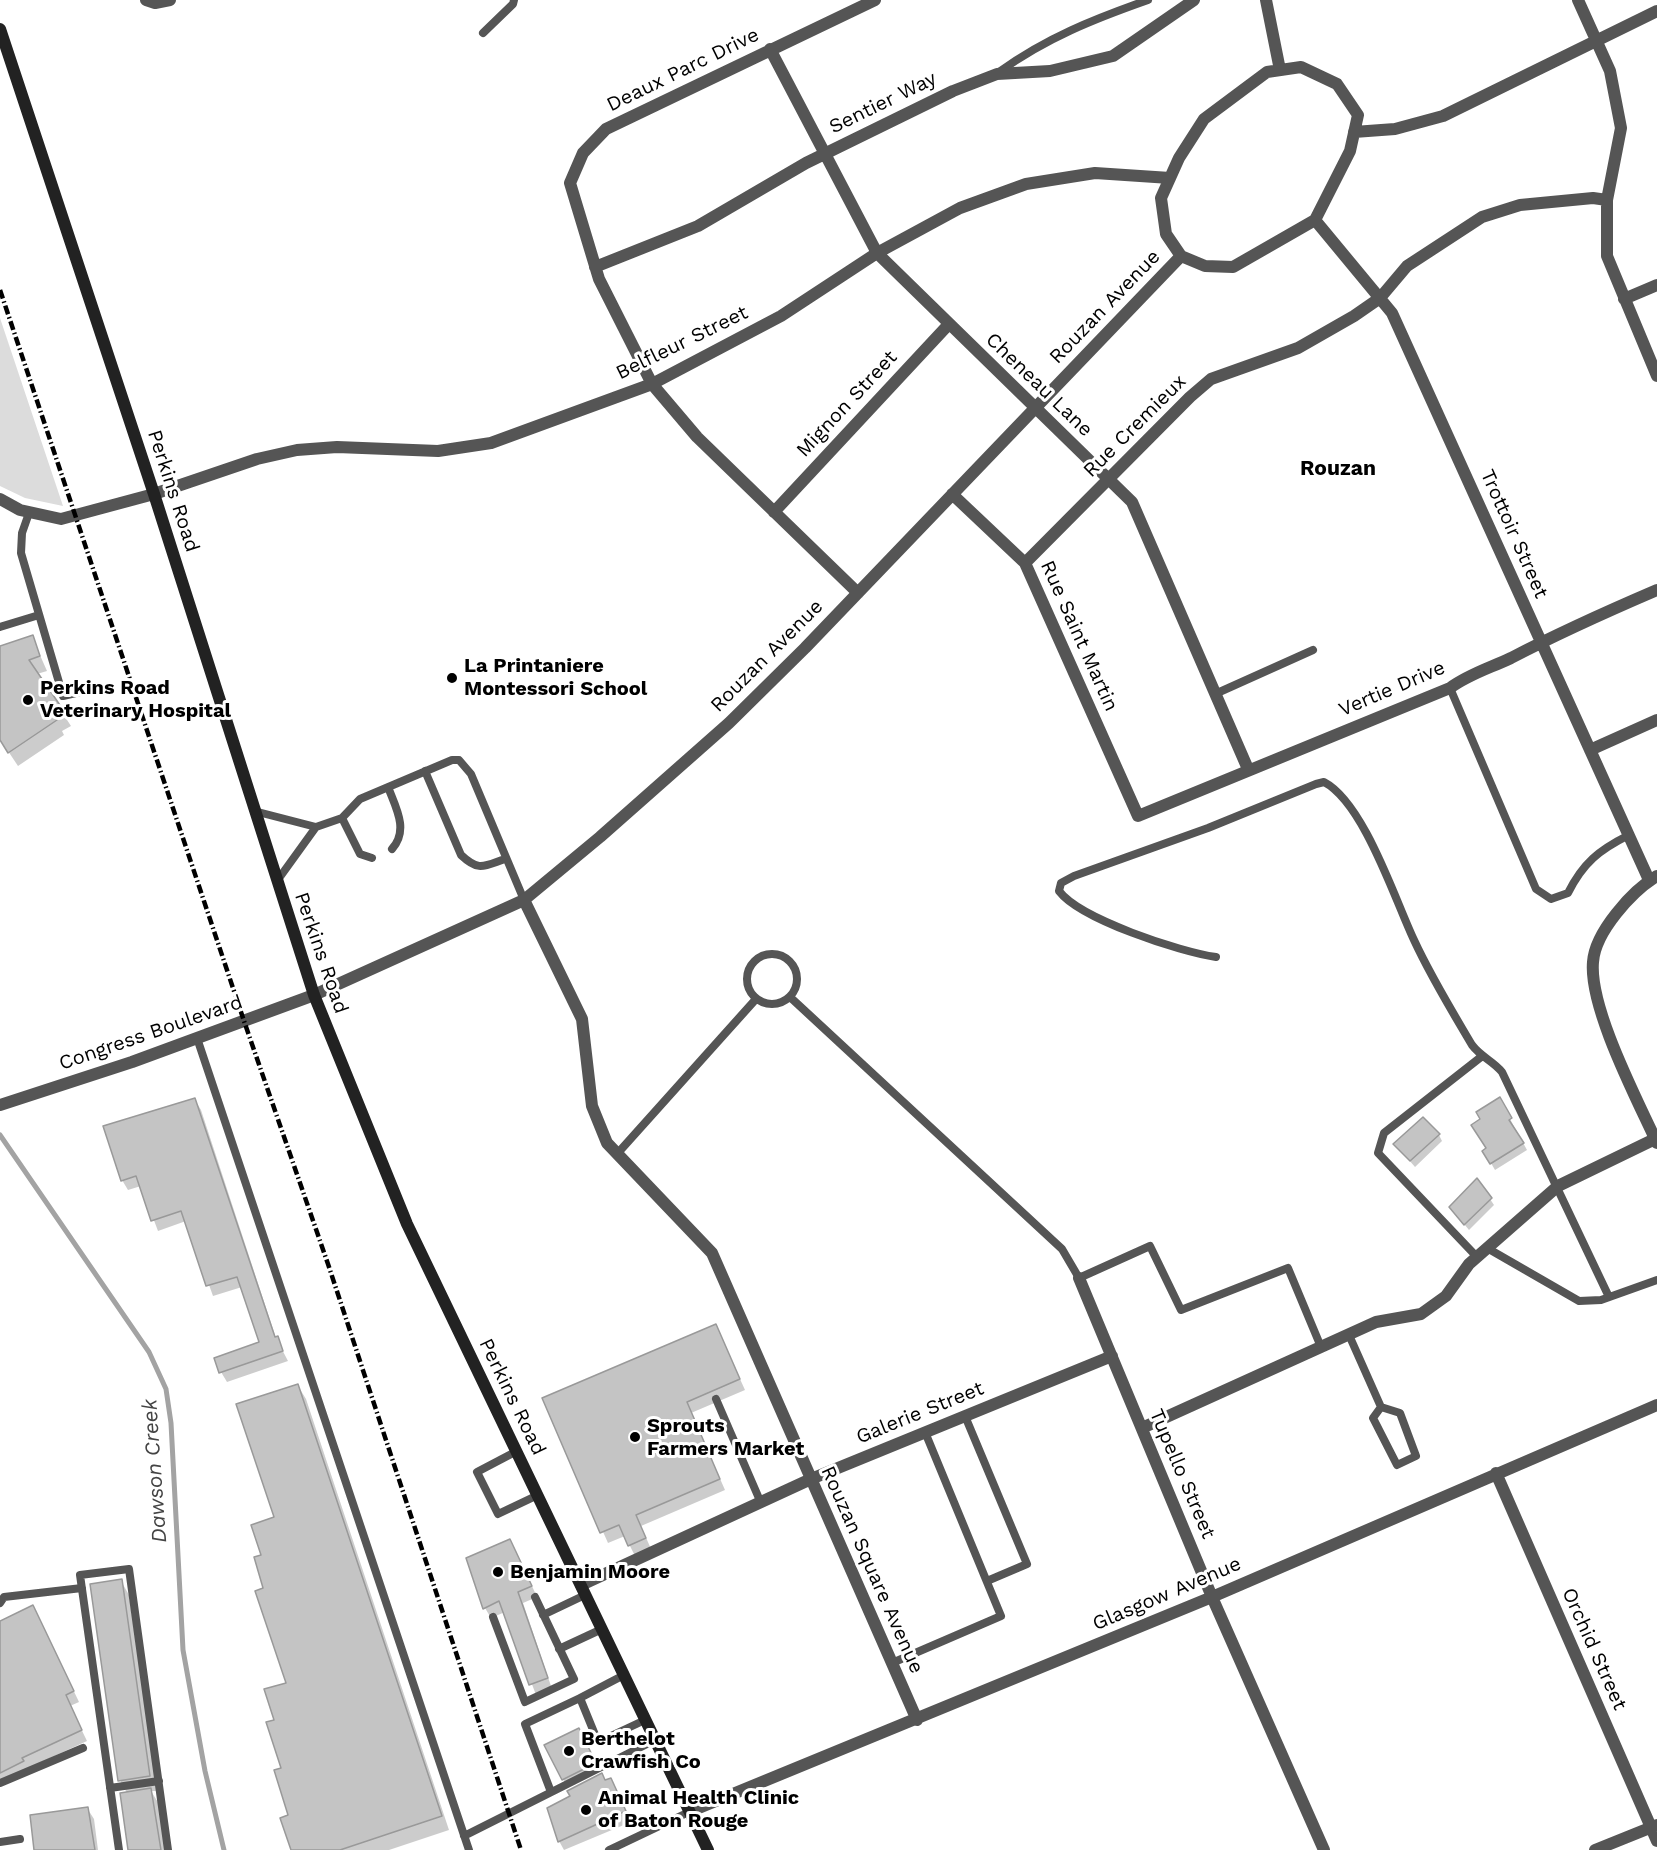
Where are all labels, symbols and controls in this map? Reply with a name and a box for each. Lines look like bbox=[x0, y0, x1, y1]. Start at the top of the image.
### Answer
street label: Deaux Parc Drive bbox=[603, 23, 763, 117]
street label: Sentier Way bbox=[825, 67, 941, 139]
street label: Rouzan Avenue bbox=[1045, 245, 1165, 369]
street label: Belfleur Street bbox=[612, 301, 752, 385]
street label: Cheneau Lane bbox=[981, 328, 1097, 442]
street label: Mignon Street bbox=[792, 346, 902, 462]
street label: Rue Cremieux bbox=[1079, 370, 1191, 482]
street label: Perkins Road bbox=[142, 427, 204, 555]
district label: Rouzan bbox=[1300, 456, 1376, 482]
street label: Trottoir Street bbox=[1475, 466, 1553, 602]
street label: Rue Saint Martin bbox=[1035, 557, 1123, 715]
street label: Rouzan Avenue bbox=[706, 595, 828, 717]
place label: La Printaniere Montessori School bbox=[464, 654, 647, 701]
street label: Vertie Drive bbox=[1335, 656, 1449, 722]
marker: La Printaniere Montessori School bbox=[445, 671, 459, 685]
place label: Perkins Road Veterinary Hospital bbox=[40, 676, 231, 723]
marker: Perkins Road Veterinary Hospital bbox=[21, 693, 35, 707]
street label: Perkins Road bbox=[289, 889, 353, 1017]
street label: Congress Boulevard bbox=[56, 990, 246, 1076]
street label: Perkins Road bbox=[473, 1335, 551, 1459]
street label: Galerie Street bbox=[853, 1376, 987, 1450]
water label: Dawson Creek bbox=[137, 1398, 173, 1544]
street label: Tupello Street bbox=[1144, 1406, 1220, 1542]
place label: Sprouts Farmers Market bbox=[647, 1414, 804, 1461]
marker: Sprouts Farmers Market bbox=[628, 1430, 642, 1444]
street label: Rouzan Square Avenue bbox=[815, 1463, 929, 1677]
street label: Glasgow Avenue bbox=[1089, 1552, 1245, 1636]
place label: Benjamin Moore bbox=[510, 1560, 670, 1584]
marker: Benjamin Moore bbox=[491, 1565, 505, 1579]
street label: Orchid Street bbox=[1556, 1584, 1632, 1714]
place label: Berthelot Crawfish Co bbox=[581, 1727, 701, 1774]
marker: Berthelot Crawfish Co bbox=[562, 1744, 576, 1758]
place label: Animal Health Clinic of Baton Rouge bbox=[598, 1786, 799, 1833]
marker: Animal Health Clinic of Baton Rouge bbox=[579, 1803, 593, 1817]

